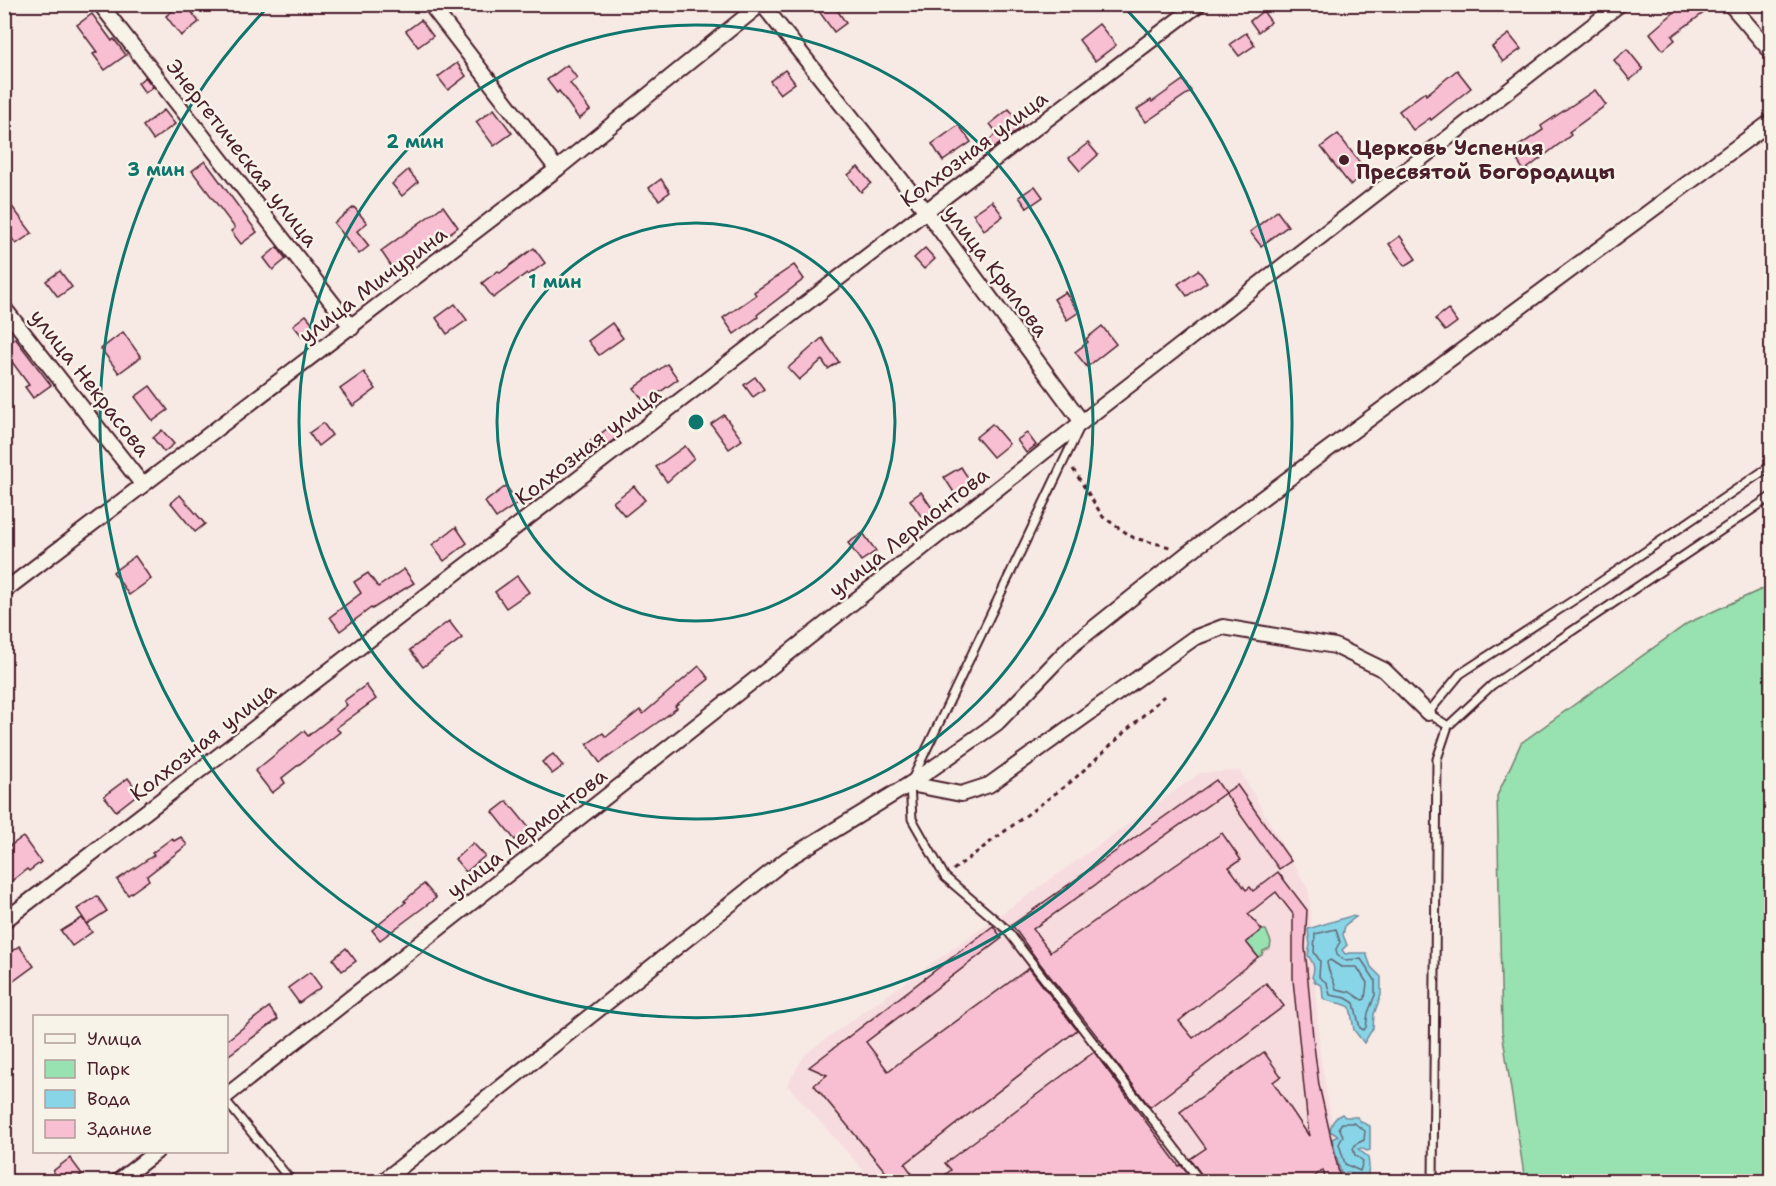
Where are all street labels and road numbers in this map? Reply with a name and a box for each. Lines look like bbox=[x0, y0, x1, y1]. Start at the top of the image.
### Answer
street label: Энергетическая улица bbox=[160, 53, 324, 253]
street label: Колхозная улица bbox=[894, 84, 1054, 214]
street label: улица Крылова bbox=[937, 199, 1055, 343]
street label: улица Мичурина bbox=[293, 220, 453, 350]
street label: улица Некрасова bbox=[23, 303, 157, 463]
street label: Колхозная улица bbox=[509, 380, 667, 512]
street label: улица Лермонтова bbox=[823, 461, 995, 603]
street label: Колхозная улица bbox=[124, 676, 282, 808]
street label: улица Лермонтова bbox=[441, 762, 613, 904]

